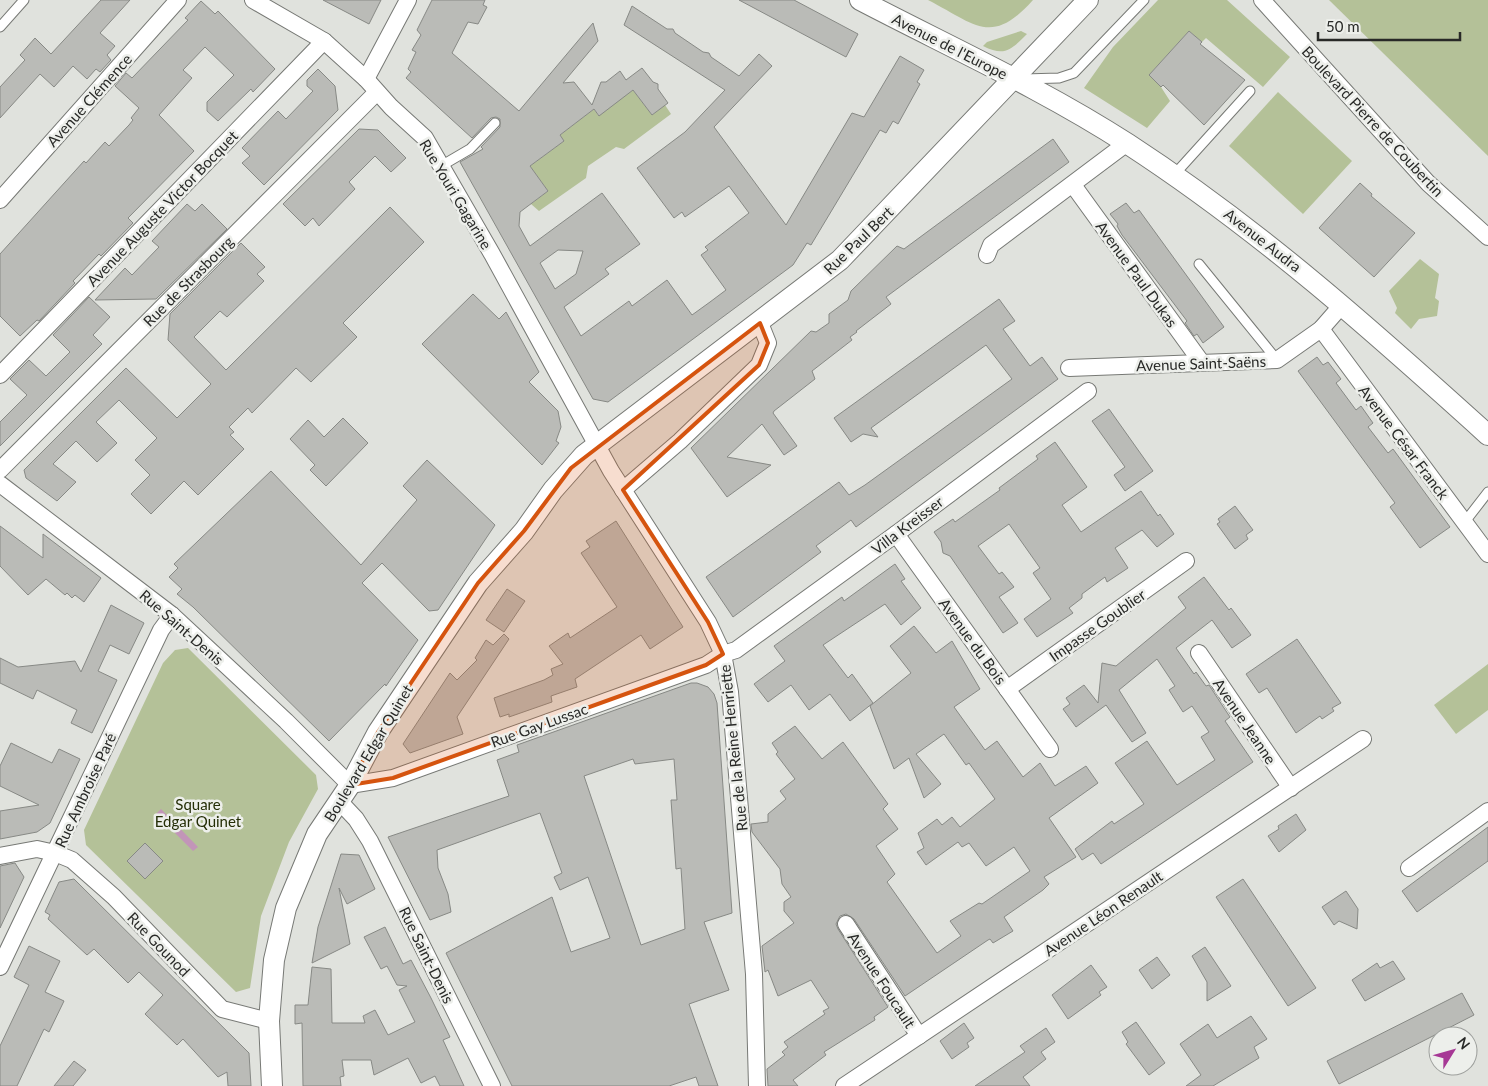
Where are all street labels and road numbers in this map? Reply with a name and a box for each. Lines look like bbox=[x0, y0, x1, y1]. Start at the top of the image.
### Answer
street label: Avenue de l'Europe bbox=[889, 9, 1011, 83]
street label: Boulevard Pierre de Coubertin bbox=[1298, 42, 1448, 200]
street label: Avenue Clémence bbox=[43, 50, 135, 150]
street label: Avenue Auguste Victor Bocquet bbox=[83, 126, 242, 290]
street label: Rue Youri Gagarine bbox=[416, 136, 496, 252]
street label: Rue Paul Bert bbox=[820, 202, 897, 278]
street label: Avenue Audra bbox=[1221, 204, 1305, 276]
street label: Avenue Paul Dukas bbox=[1092, 217, 1182, 331]
street label: Rue de Strasbourg bbox=[139, 232, 237, 330]
street label: Avenue Saint-Saëns bbox=[1136, 352, 1266, 374]
street label: Avenue César Franck bbox=[1355, 381, 1453, 503]
street label: Villa Kreisser bbox=[868, 492, 947, 558]
street label: Impasse Goublier bbox=[1045, 585, 1149, 665]
street label: Rue Saint-Denis bbox=[136, 586, 228, 668]
street label: Avenue du Bois bbox=[936, 594, 1010, 688]
street label: Rue de la Reine Henriette bbox=[715, 664, 751, 832]
street label: Avenue Jeanne bbox=[1210, 675, 1280, 767]
street label: Boulevard Edgar Quinet bbox=[320, 681, 416, 825]
street label: Rue Gay Lussac bbox=[488, 699, 590, 751]
street label: Rue Ambroise Paré bbox=[51, 730, 119, 850]
street label: Avenue Léon Renault bbox=[1040, 866, 1166, 959]
street label: Rue Saint-Denis bbox=[396, 904, 458, 1006]
street label: Rue Gounod bbox=[124, 908, 194, 980]
street label: Avenue Foucault bbox=[844, 929, 920, 1032]

